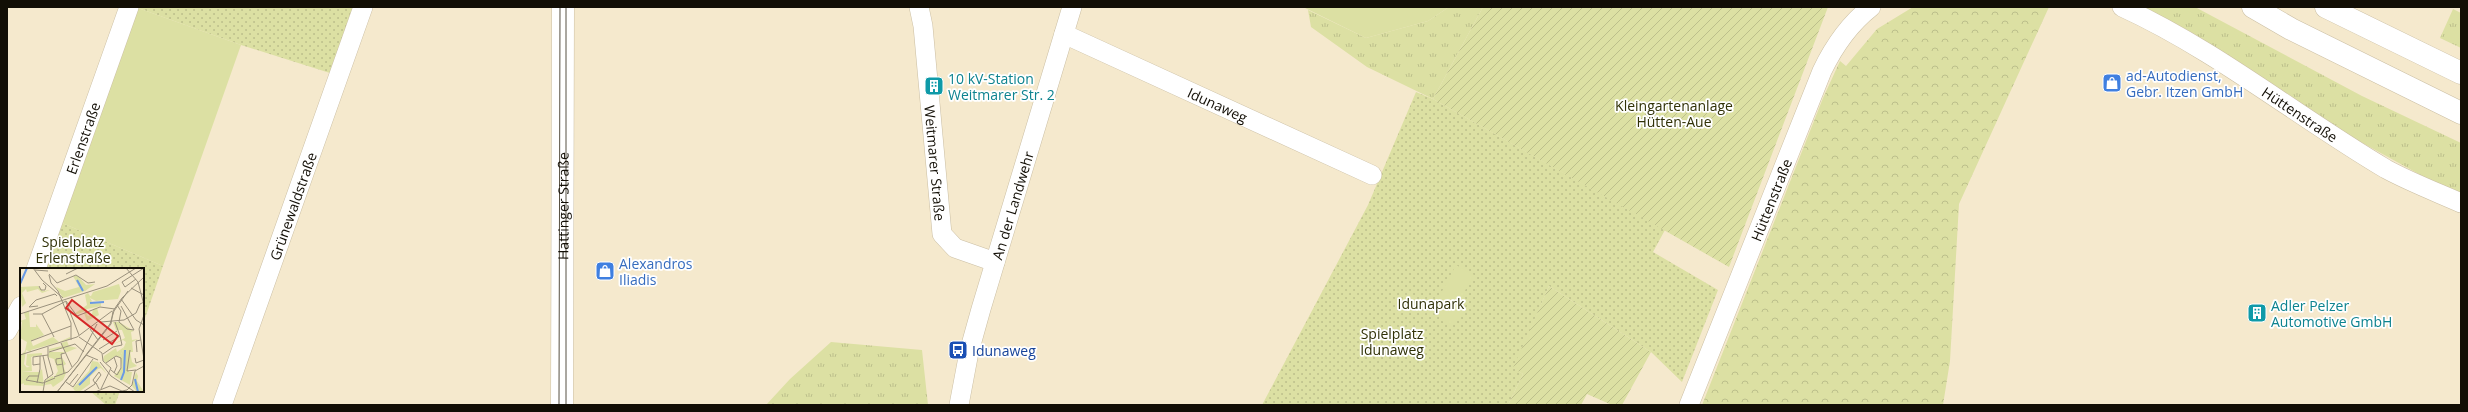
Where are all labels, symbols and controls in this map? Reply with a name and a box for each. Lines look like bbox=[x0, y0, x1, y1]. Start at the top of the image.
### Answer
place label: ad-Autodienst, Gebr. Itzen GmbH bbox=[2126, 66, 2243, 101]
place label: 10 kV-Station Weitmarer Str. 2 bbox=[948, 69, 1055, 104]
shop icon: ad-Autodienst, Gebr. Itzen GmbH bbox=[2101, 72, 2123, 94]
building icon: 10 kV-Station Weitmarer Str. 2 bbox=[923, 75, 945, 97]
street label: Idunaweg bbox=[1185, 82, 1251, 126]
street label: Hüttenstraße bbox=[2259, 82, 2342, 146]
park label: Kleingartenanlage Hütten-Aue bbox=[1615, 96, 1733, 131]
street label: Erlenstraße bbox=[61, 99, 104, 177]
street label: Weitmarer Straße bbox=[921, 104, 950, 222]
street label: An der Landwehr bbox=[987, 148, 1038, 262]
street label: Grünewaldstraße bbox=[265, 149, 320, 263]
street label: Hattinger Straße bbox=[553, 152, 572, 260]
street label: Hüttenstraße bbox=[1746, 156, 1796, 244]
park label: Spielplatz Erlenstraße bbox=[35, 232, 111, 267]
place label: Alexandros Iliadis bbox=[619, 254, 693, 289]
shop icon: Alexandros Iliadis bbox=[594, 260, 616, 282]
inset map bbox=[20, 268, 144, 392]
park label: Idunapark bbox=[1398, 294, 1465, 313]
place label: Adler Pelzer Automotive GmbH bbox=[2271, 296, 2392, 331]
building icon: Adler Pelzer Automotive GmbH bbox=[2246, 302, 2268, 324]
park label: Spielplatz Idunaweg bbox=[1360, 324, 1424, 359]
bus stop icon: Idunaweg bbox=[947, 339, 969, 361]
place label: Idunaweg bbox=[972, 341, 1036, 360]

